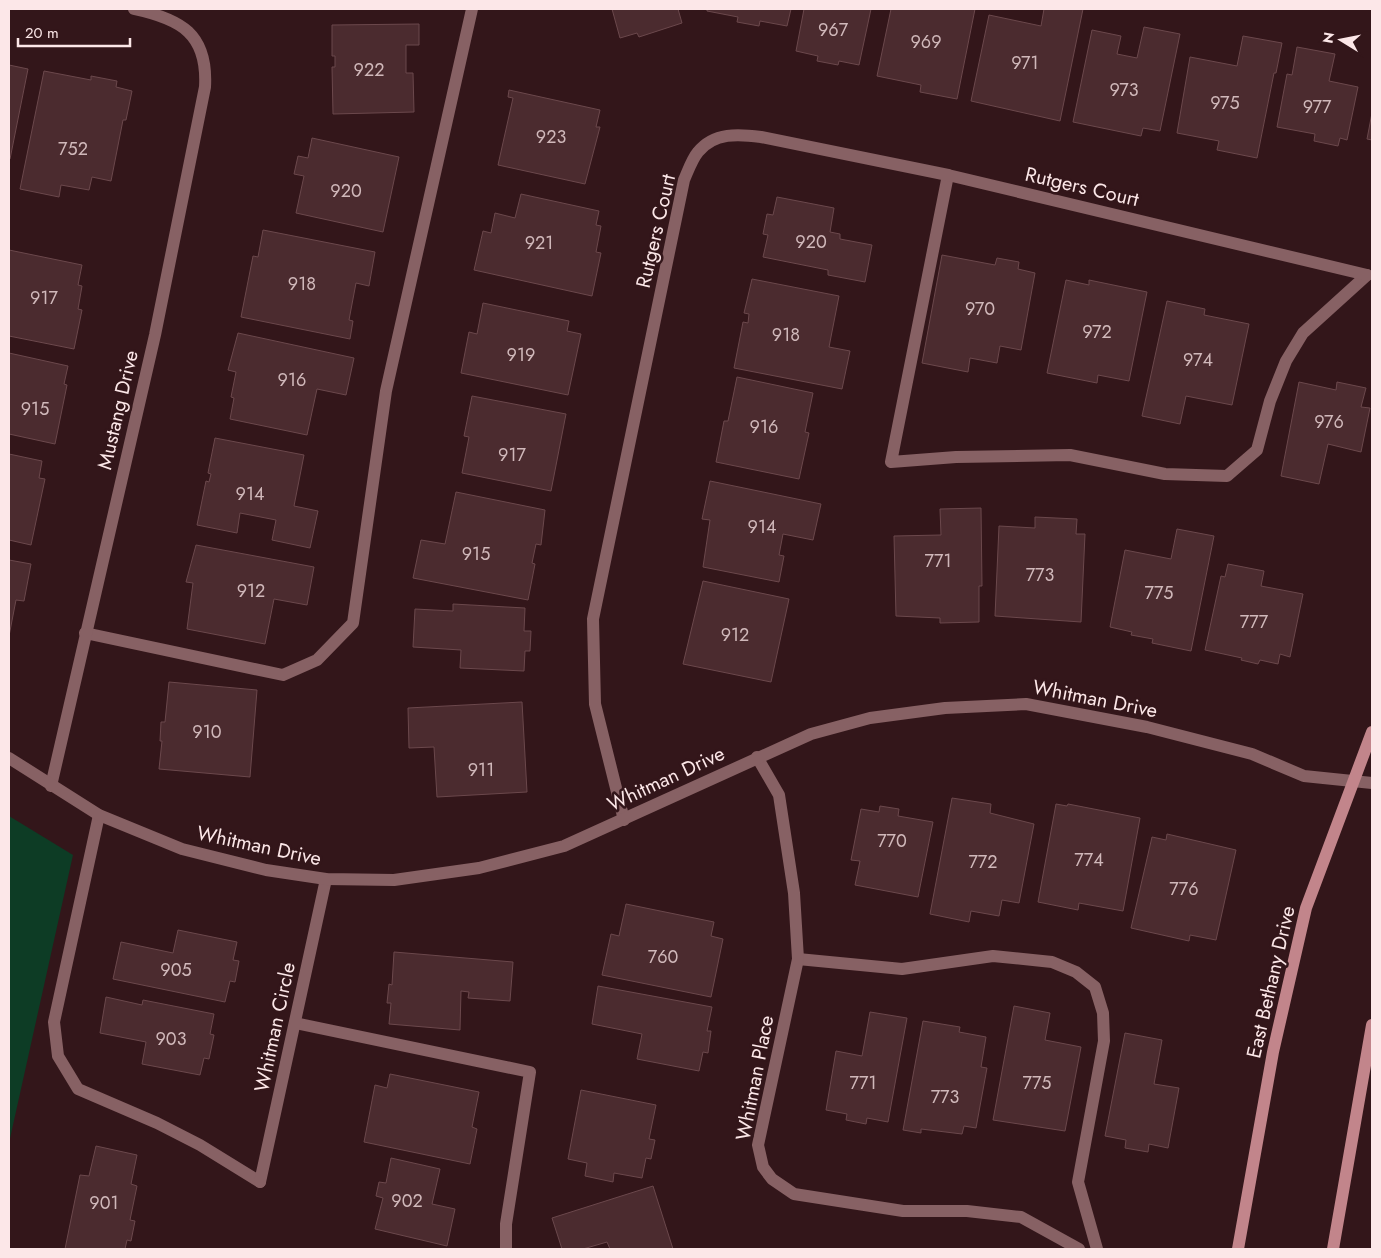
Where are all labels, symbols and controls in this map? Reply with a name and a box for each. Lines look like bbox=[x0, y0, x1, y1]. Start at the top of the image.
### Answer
scale bar bbox=[18, 15, 130, 47]
north arrow bbox=[1316, 15, 1366, 65]
house number: 967 bbox=[818, 17, 849, 43]
text: 20 m bbox=[25, 22, 59, 44]
house number: 969 bbox=[910, 29, 942, 55]
text: N bbox=[1317, 31, 1339, 45]
house number: 971 bbox=[1011, 50, 1039, 76]
house number: 922 bbox=[354, 57, 384, 83]
house number: 973 bbox=[1109, 77, 1139, 103]
house number: 975 bbox=[1210, 90, 1240, 116]
house number: 977 bbox=[1303, 94, 1332, 120]
house number: 923 bbox=[536, 124, 566, 150]
house number: 752 bbox=[58, 136, 88, 162]
street label: Rutgers Court bbox=[1022, 160, 1142, 214]
street label: Rutgers Court bbox=[629, 171, 683, 291]
house number: 920 bbox=[330, 178, 362, 204]
house number: 920 bbox=[795, 229, 827, 255]
house number: 921 bbox=[525, 230, 553, 256]
house number: 918 bbox=[288, 271, 316, 297]
house number: 917 bbox=[30, 285, 59, 311]
house number: 970 bbox=[965, 296, 995, 322]
house number: 972 bbox=[1082, 319, 1112, 345]
house number: 918 bbox=[772, 322, 800, 348]
house number: 919 bbox=[507, 342, 535, 368]
house number: 974 bbox=[1183, 347, 1213, 373]
street label: Mustang Drive bbox=[90, 348, 146, 472]
house number: 916 bbox=[278, 367, 306, 393]
house number: 915 bbox=[21, 396, 49, 422]
house number: 976 bbox=[1314, 409, 1344, 435]
house number: 916 bbox=[750, 414, 778, 440]
house number: 917 bbox=[498, 442, 527, 468]
house number: 914 bbox=[236, 481, 264, 507]
house number: 914 bbox=[748, 514, 776, 540]
house number: 915 bbox=[462, 541, 490, 567]
house number: 771 bbox=[925, 548, 952, 574]
house number: 773 bbox=[1026, 562, 1055, 588]
house number: 912 bbox=[237, 578, 265, 604]
house number: 775 bbox=[1144, 580, 1174, 606]
house number: 777 bbox=[1240, 609, 1269, 635]
house number: 912 bbox=[721, 622, 749, 648]
street label: Whitman Drive bbox=[1030, 673, 1160, 725]
house number: 910 bbox=[192, 719, 222, 745]
street label: Whitman Drive bbox=[603, 739, 729, 819]
house number: 911 bbox=[468, 757, 494, 783]
street label: Whitman Drive bbox=[194, 819, 324, 873]
house number: 770 bbox=[877, 828, 907, 854]
house number: 774 bbox=[1074, 847, 1104, 873]
house number: 772 bbox=[968, 849, 998, 875]
house number: 776 bbox=[1169, 876, 1199, 902]
street label: East Bethany Drive bbox=[1239, 903, 1303, 1061]
house number: 760 bbox=[648, 944, 679, 970]
house number: 905 bbox=[160, 957, 192, 983]
street label: Whitman Circle bbox=[247, 959, 303, 1095]
street label: Whitman Place bbox=[729, 1013, 781, 1143]
house number: 903 bbox=[156, 1026, 187, 1052]
house number: 771 bbox=[850, 1070, 877, 1096]
house number: 775 bbox=[1022, 1070, 1052, 1096]
house number: 773 bbox=[931, 1084, 960, 1110]
house number: 902 bbox=[391, 1188, 423, 1214]
house number: 901 bbox=[89, 1190, 119, 1216]

